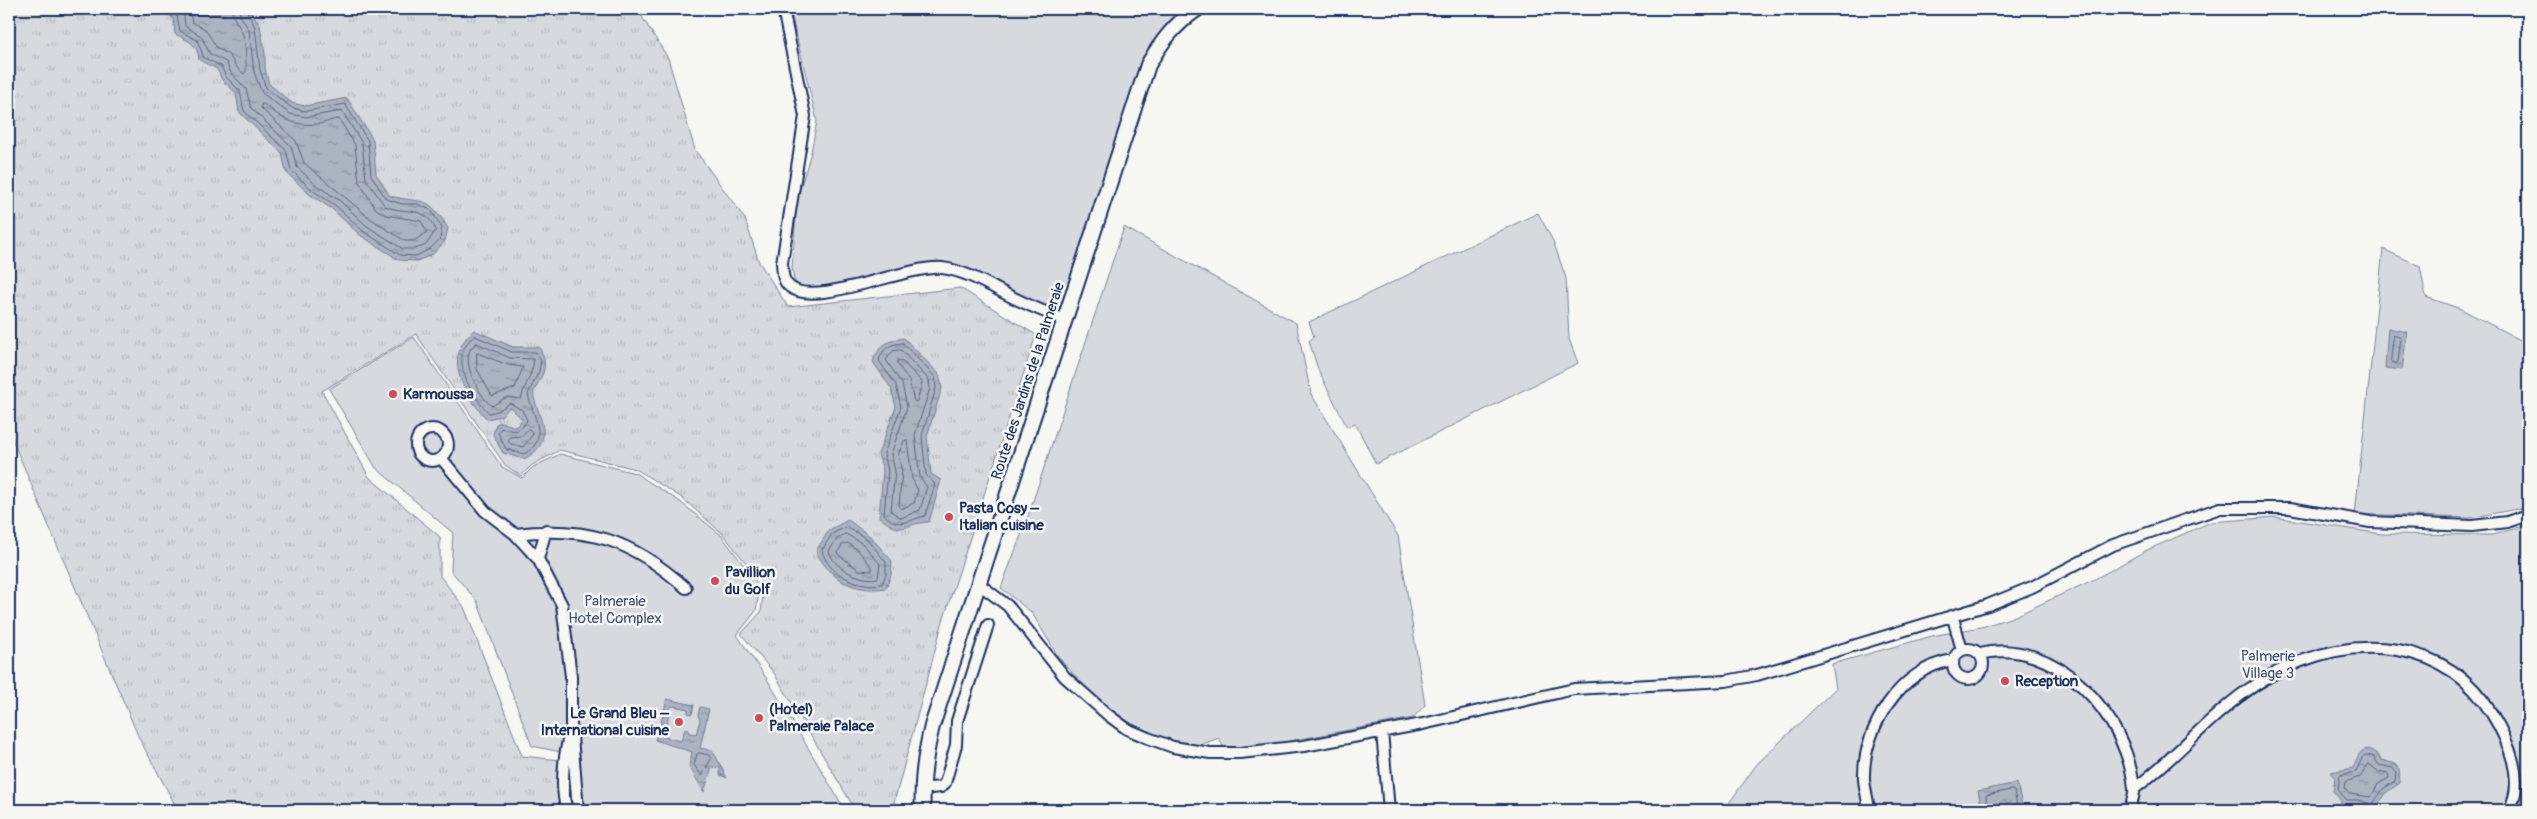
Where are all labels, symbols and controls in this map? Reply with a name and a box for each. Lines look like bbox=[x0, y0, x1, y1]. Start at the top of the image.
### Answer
street label: Route des Jardins de la Palmeraie bbox=[987, 279, 1069, 482]
place label: Karmoussa bbox=[403, 385, 474, 404]
marker: Karmoussa bbox=[387, 388, 399, 400]
place label: Pasta Cosy – Italian cuisine bbox=[959, 499, 1044, 535]
marker: Pasta Cosy – Italian cuisine bbox=[943, 511, 955, 523]
place label: Pavillion du Golf bbox=[725, 563, 776, 599]
marker: Pavillion du Golf bbox=[709, 575, 721, 587]
park label: Palmeraie Hotel Complex bbox=[568, 592, 662, 628]
park label: Palmerie Village 3 bbox=[2241, 647, 2296, 683]
place label: Reception bbox=[2015, 672, 2079, 691]
marker: Reception bbox=[1999, 675, 2011, 687]
place label: (Hotel) Palmeraie Palace bbox=[769, 700, 874, 736]
place label: Le Grand Bleu – International cuisine bbox=[541, 704, 670, 740]
marker: (Hotel) Palmeraie Palace bbox=[753, 712, 765, 724]
marker: Le Grand Bleu – International cuisine bbox=[673, 716, 685, 728]

